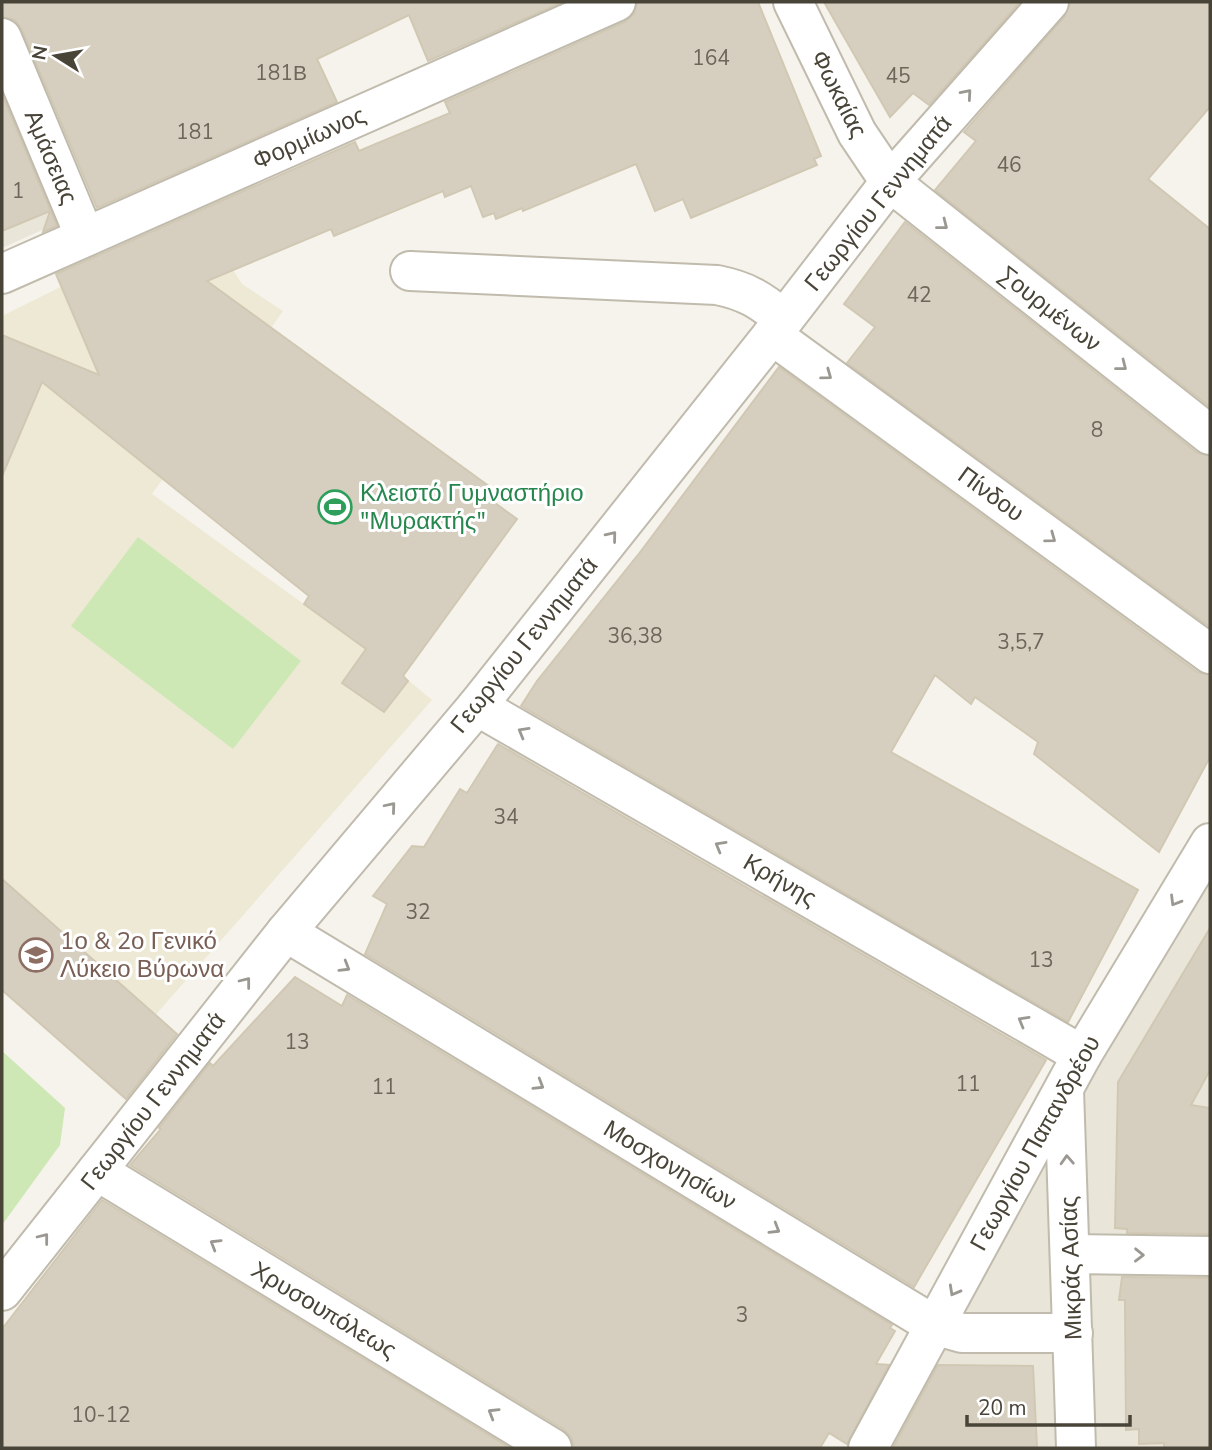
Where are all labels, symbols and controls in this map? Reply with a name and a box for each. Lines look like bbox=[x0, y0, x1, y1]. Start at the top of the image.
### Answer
north arrow bbox=[21, 21, 91, 91]
text: N bbox=[26, 43, 54, 62]
house number: 164 bbox=[692, 44, 730, 72]
street label: Φωκαίας bbox=[803, 45, 875, 143]
house number: 181Β bbox=[255, 59, 307, 87]
house number: 45 bbox=[885, 62, 911, 90]
one-way arrow bbox=[959, 90, 971, 103]
street label: Φορμίωνος bbox=[247, 99, 371, 177]
street label: Αμάσειας bbox=[17, 105, 85, 209]
street label: Γεωργίου Γεννηματά bbox=[797, 108, 959, 298]
house number: 181 bbox=[176, 118, 214, 146]
house number: 46 bbox=[996, 151, 1022, 179]
house number: 1 bbox=[12, 177, 24, 205]
one-way arrow bbox=[936, 216, 948, 229]
street label: Σουρμένων bbox=[992, 259, 1108, 359]
house number: 42 bbox=[906, 281, 932, 309]
one-way arrow bbox=[1114, 357, 1126, 370]
one-way arrow bbox=[819, 367, 832, 380]
house number: 8 bbox=[1091, 416, 1103, 444]
street label: Πίνδου bbox=[951, 459, 1031, 529]
place label: Κλειστό Γυμναστήριο "Μυρακτής" bbox=[360, 477, 584, 537]
sports icon: Κλειστό Γυμναστήριο "Μυρακτής" bbox=[316, 488, 354, 526]
one-way arrow bbox=[1043, 530, 1056, 542]
one-way arrow bbox=[604, 531, 617, 543]
street label: Γεωργίου Γεννηματά bbox=[443, 550, 605, 740]
house number: 36,38 bbox=[607, 622, 663, 650]
house number: 3,5,7 bbox=[997, 628, 1045, 656]
one-way arrow bbox=[518, 727, 530, 740]
one-way arrow bbox=[383, 803, 395, 816]
house number: 34 bbox=[493, 803, 519, 831]
one-way arrow bbox=[715, 841, 728, 854]
street label: Κρήνης bbox=[737, 846, 823, 914]
one-way arrow bbox=[1170, 894, 1183, 907]
house number: 32 bbox=[405, 898, 431, 926]
place label: 1ο & 2ο Γενικό Λύκειο Βύρωνα bbox=[60, 925, 224, 985]
school or university icon: 1ο & 2ο Γενικό Λύκειο Βύρωνα bbox=[17, 936, 55, 974]
house number: 13 bbox=[1028, 946, 1054, 974]
one-way arrow bbox=[337, 959, 350, 972]
one-way arrow bbox=[238, 978, 251, 990]
street label: Γεωργίου Γεννηματά bbox=[73, 1005, 233, 1197]
one-way arrow bbox=[1018, 1016, 1031, 1029]
house number: 13 bbox=[284, 1028, 310, 1056]
street label: Γεωργίου Παπανδρέου bbox=[962, 1030, 1108, 1256]
house number: 11 bbox=[955, 1070, 981, 1098]
house number: 11 bbox=[371, 1073, 397, 1101]
one-way arrow bbox=[532, 1077, 545, 1090]
street label: Μοσχονησίων bbox=[598, 1113, 742, 1217]
one-way arrow bbox=[1060, 1154, 1075, 1165]
street label: Μικράς Ασίας bbox=[1052, 1195, 1090, 1341]
one-way arrow bbox=[768, 1220, 781, 1233]
one-way arrow bbox=[36, 1233, 49, 1245]
one-way arrow bbox=[210, 1239, 223, 1252]
one-way arrow bbox=[1135, 1247, 1145, 1263]
street label: Χρυσουπόλεως bbox=[245, 1254, 403, 1366]
one-way arrow bbox=[948, 1283, 962, 1296]
house number: 3 bbox=[736, 1301, 748, 1329]
scale bar bbox=[967, 1384, 1130, 1428]
text: 20 m bbox=[978, 1394, 1027, 1422]
house number: 10-12 bbox=[71, 1401, 131, 1429]
one-way arrow bbox=[488, 1408, 501, 1421]

